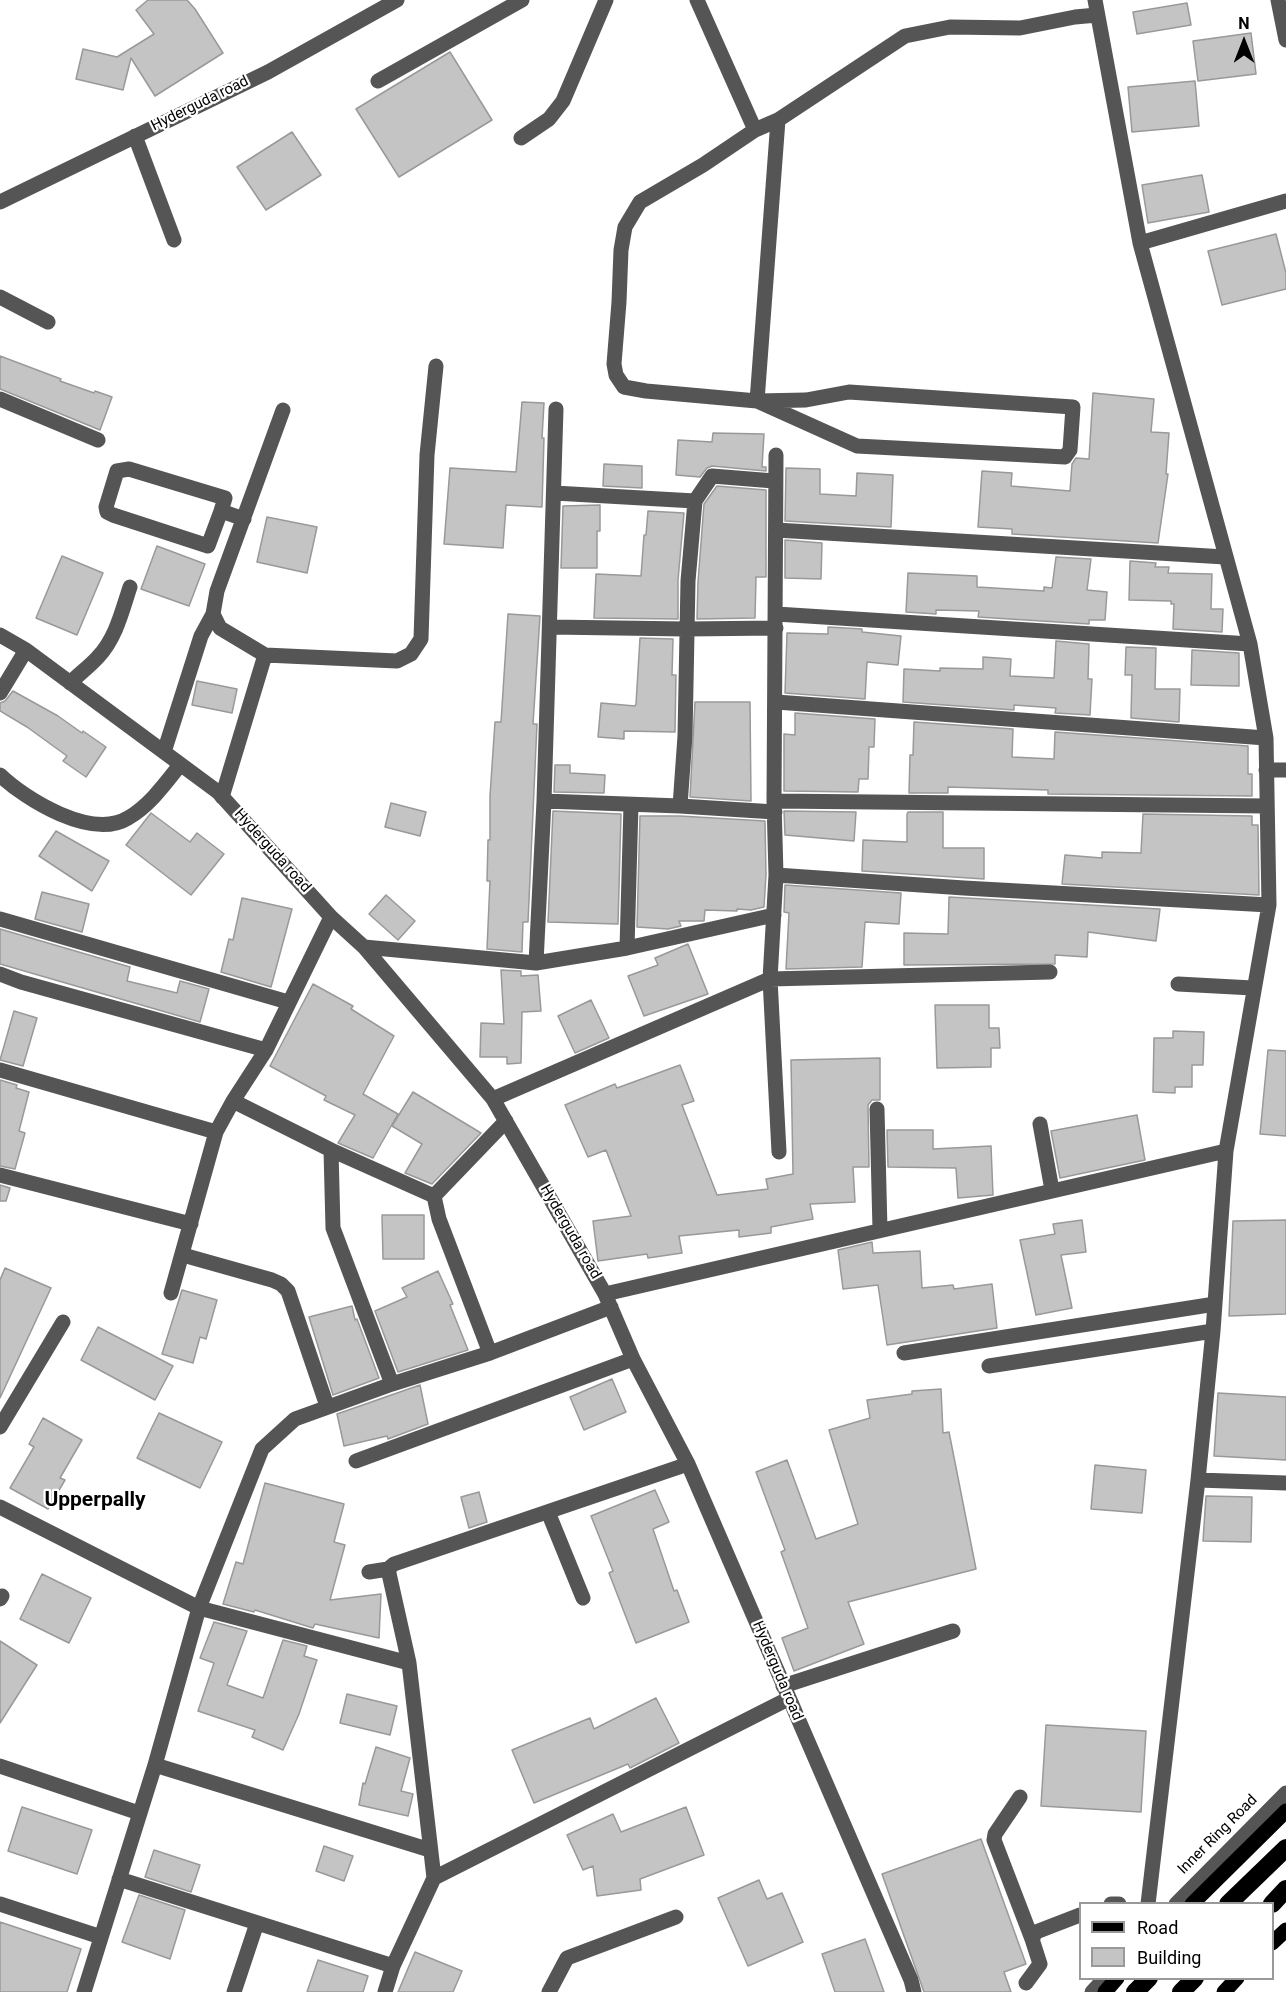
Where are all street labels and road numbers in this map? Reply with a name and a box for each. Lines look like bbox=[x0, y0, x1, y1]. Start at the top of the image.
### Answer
street label: Hyderguda road bbox=[148, 73, 252, 135]
street label: Hyderguda road bbox=[230, 806, 314, 896]
street label: Hyderguda road bbox=[536, 1182, 604, 1282]
street label: Hyderguda road bbox=[748, 1619, 806, 1723]
street label: Inner Ring Road bbox=[1174, 1791, 1262, 1879]

